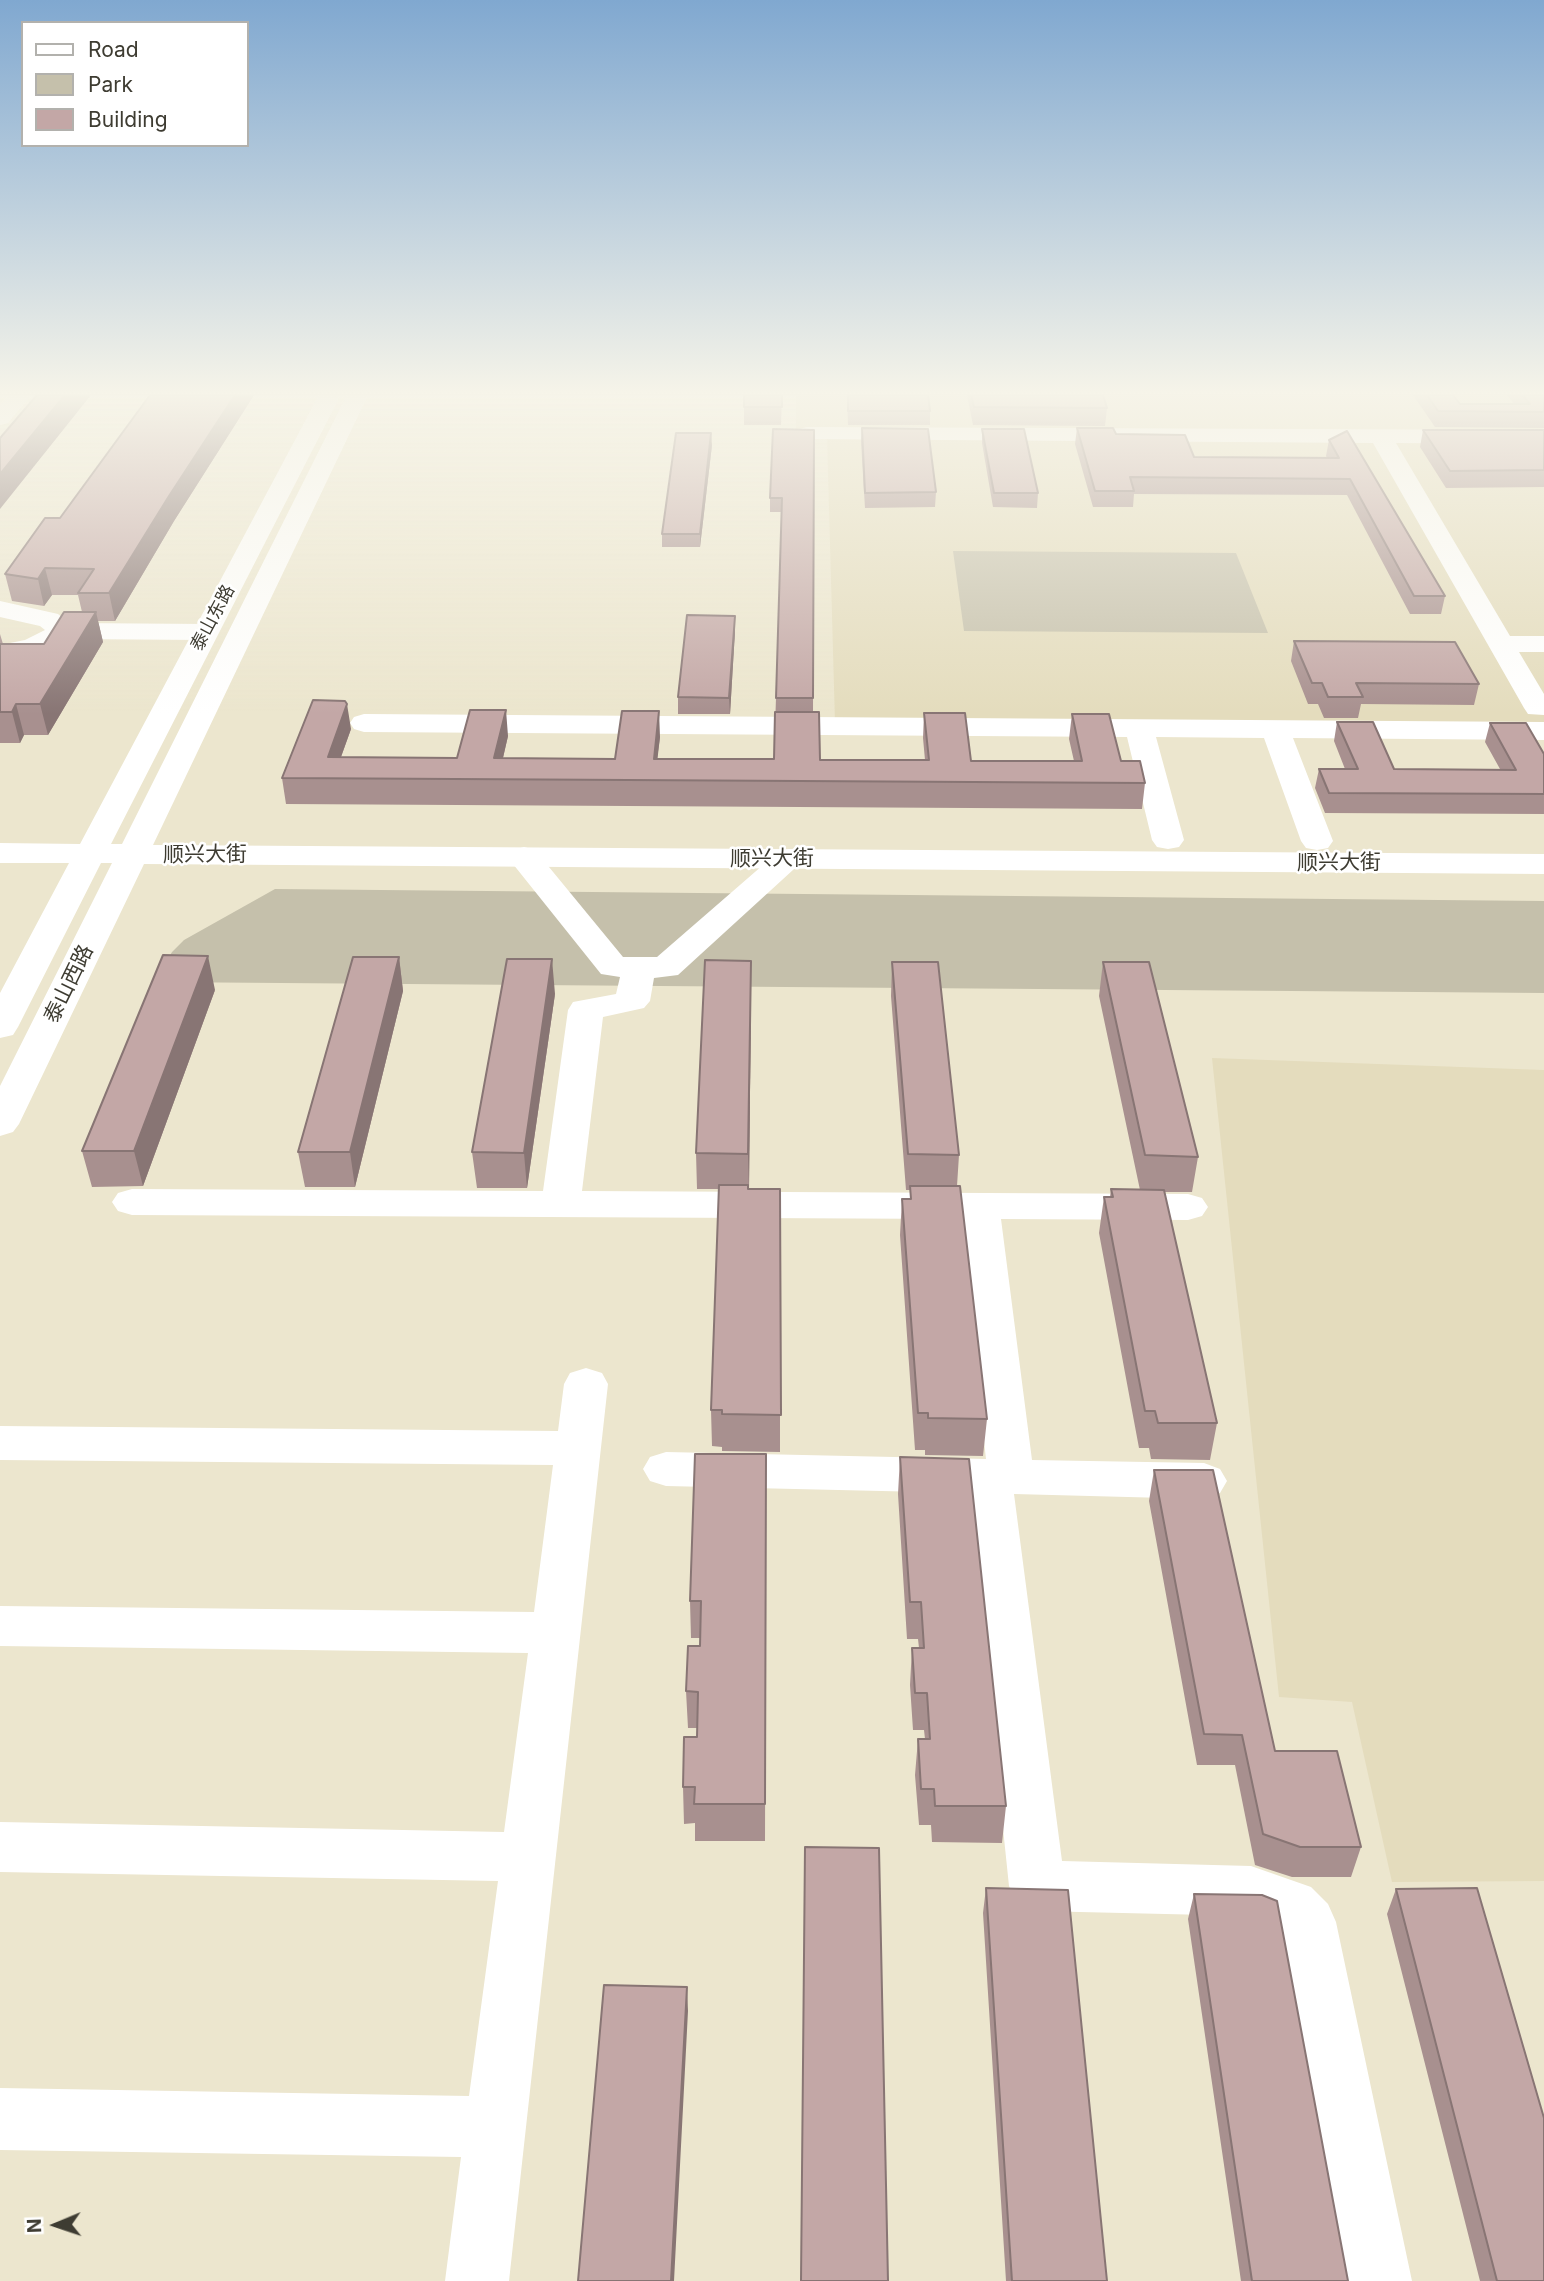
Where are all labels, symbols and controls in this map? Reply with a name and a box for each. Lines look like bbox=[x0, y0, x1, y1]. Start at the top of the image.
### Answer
legend bbox=[21, 21, 248, 147]
text: Road bbox=[88, 37, 139, 62]
text: Park bbox=[88, 72, 133, 97]
text: Building bbox=[88, 107, 168, 132]
street label: 泰山东路 bbox=[187, 581, 239, 655]
street label: 顺兴大街 bbox=[163, 842, 247, 868]
street label: 顺兴大街 bbox=[730, 846, 814, 872]
street label: 顺兴大街 bbox=[1297, 850, 1381, 876]
street label: 泰山西路 bbox=[39, 941, 99, 1027]
north arrow bbox=[21, 2190, 91, 2260]
text: N bbox=[23, 2218, 46, 2233]

